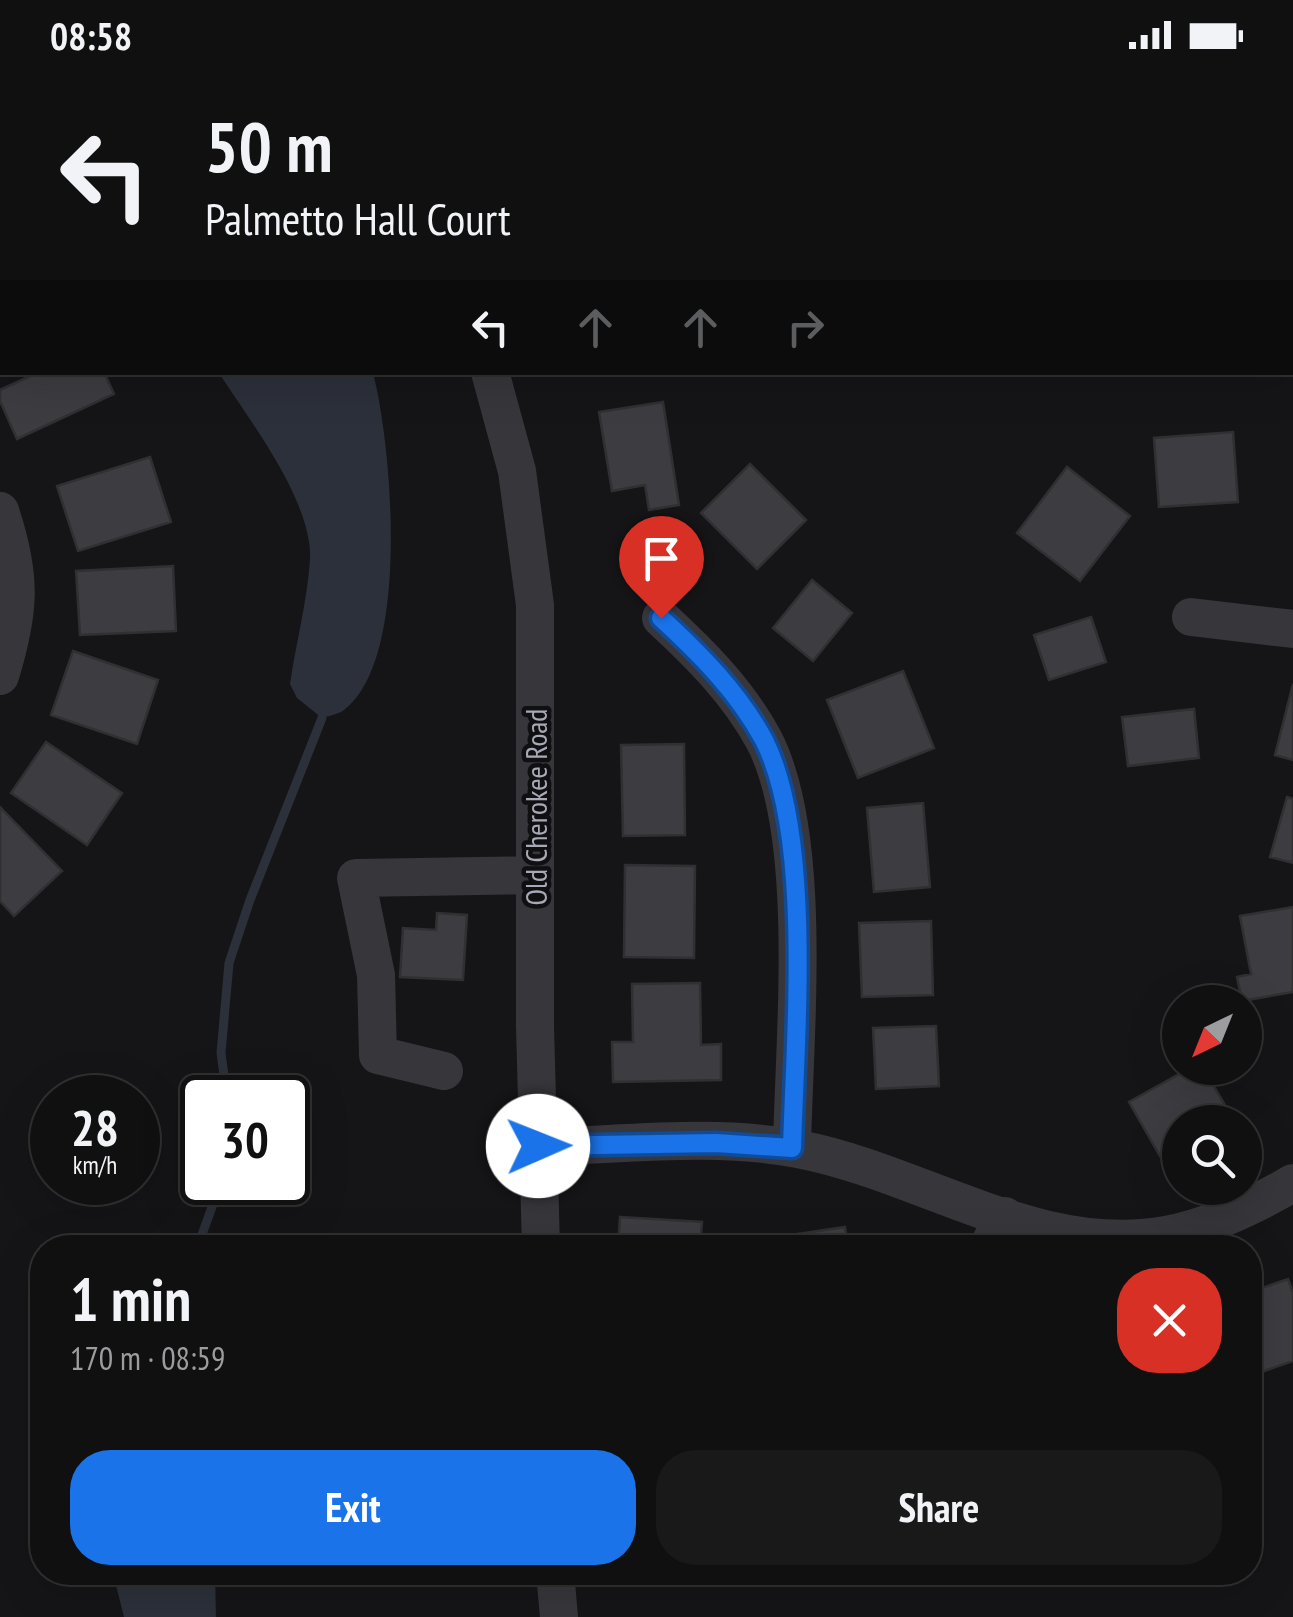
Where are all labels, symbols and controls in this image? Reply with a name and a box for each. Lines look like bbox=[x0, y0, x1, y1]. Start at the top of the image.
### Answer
text: 08:58 bbox=[50, 11, 132, 60]
text: 50 m bbox=[205, 101, 333, 191]
icon: left bbox=[40, 110, 170, 240]
text: Palmetto Hall Court bbox=[205, 189, 511, 247]
icon: left bbox=[463, 300, 518, 355]
icon: ahead bbox=[568, 300, 623, 355]
icon: ahead bbox=[673, 300, 728, 355]
icon: right bbox=[778, 300, 833, 355]
pin bbox=[619, 516, 704, 619]
icon: arrive bbox=[634, 531, 689, 586]
street label: Old Cherokee Road bbox=[516, 709, 555, 905]
north arrow bbox=[1162, 985, 1262, 1085]
map controls bbox=[1162, 985, 1262, 1205]
speed limit sign: 30 bbox=[180, 1075, 310, 1205]
position arrow bbox=[486, 1094, 590, 1198]
text: 28 bbox=[71, 1095, 119, 1160]
button: search bbox=[1162, 1105, 1262, 1205]
text: km/h bbox=[73, 1149, 117, 1181]
text: 1 min bbox=[70, 1260, 191, 1338]
button: close bbox=[1117, 1268, 1222, 1373]
text: 170 m · 08:59 bbox=[70, 1337, 225, 1379]
button: Exit bbox=[70, 1450, 636, 1565]
button: Share bbox=[656, 1450, 1222, 1565]

